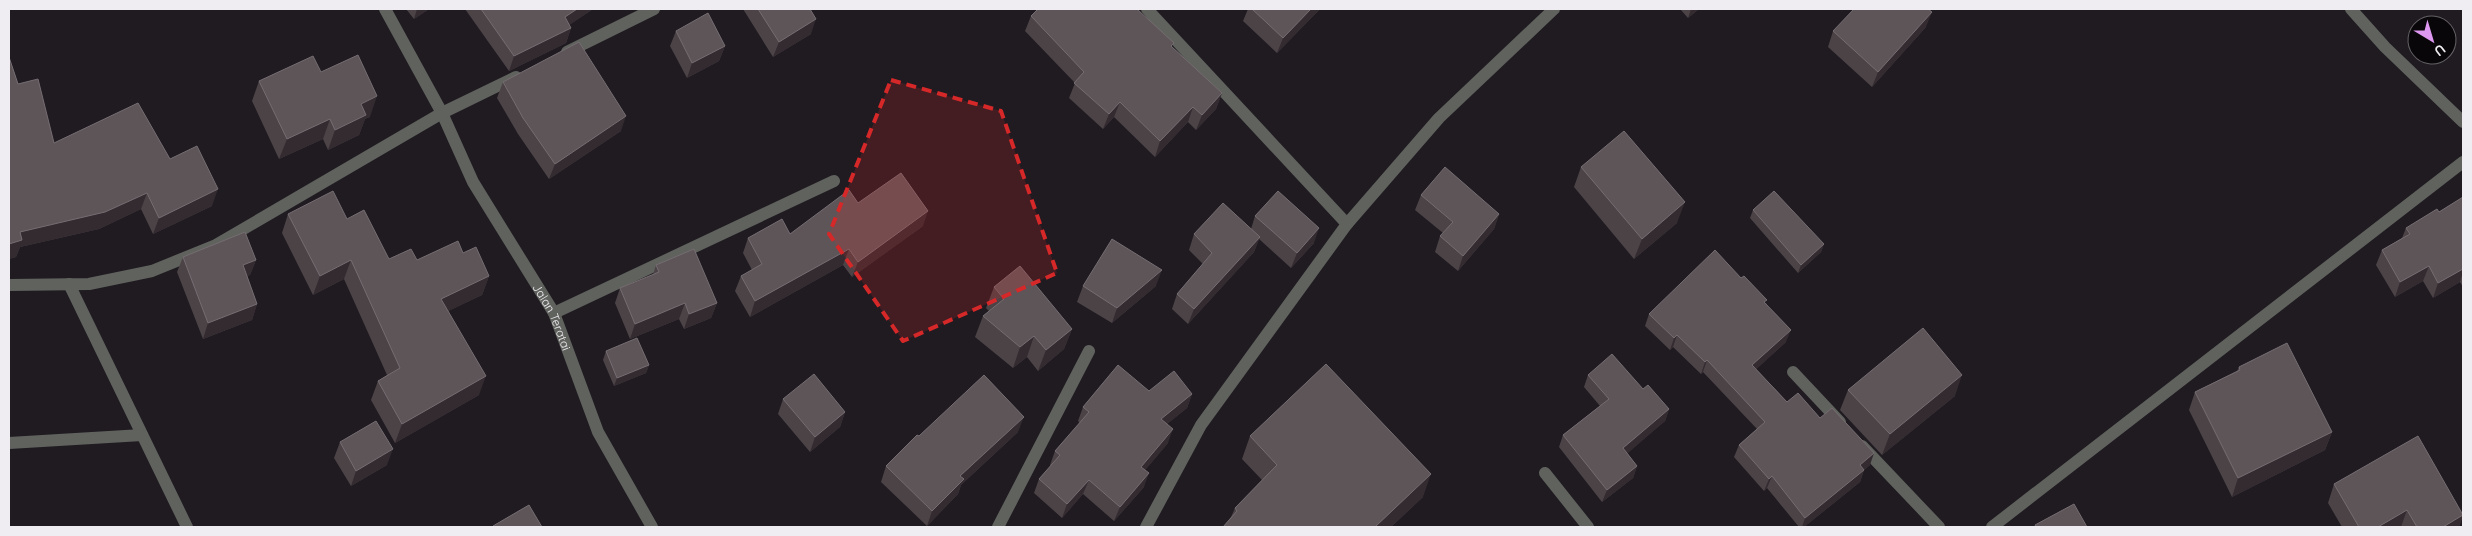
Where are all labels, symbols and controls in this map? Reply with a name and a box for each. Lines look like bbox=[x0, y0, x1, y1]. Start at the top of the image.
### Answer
north arrow bbox=[2407, 15, 2457, 65]
text: U bbox=[2431, 40, 2449, 60]
street label: Jalan Teratai bbox=[530, 280, 575, 352]

